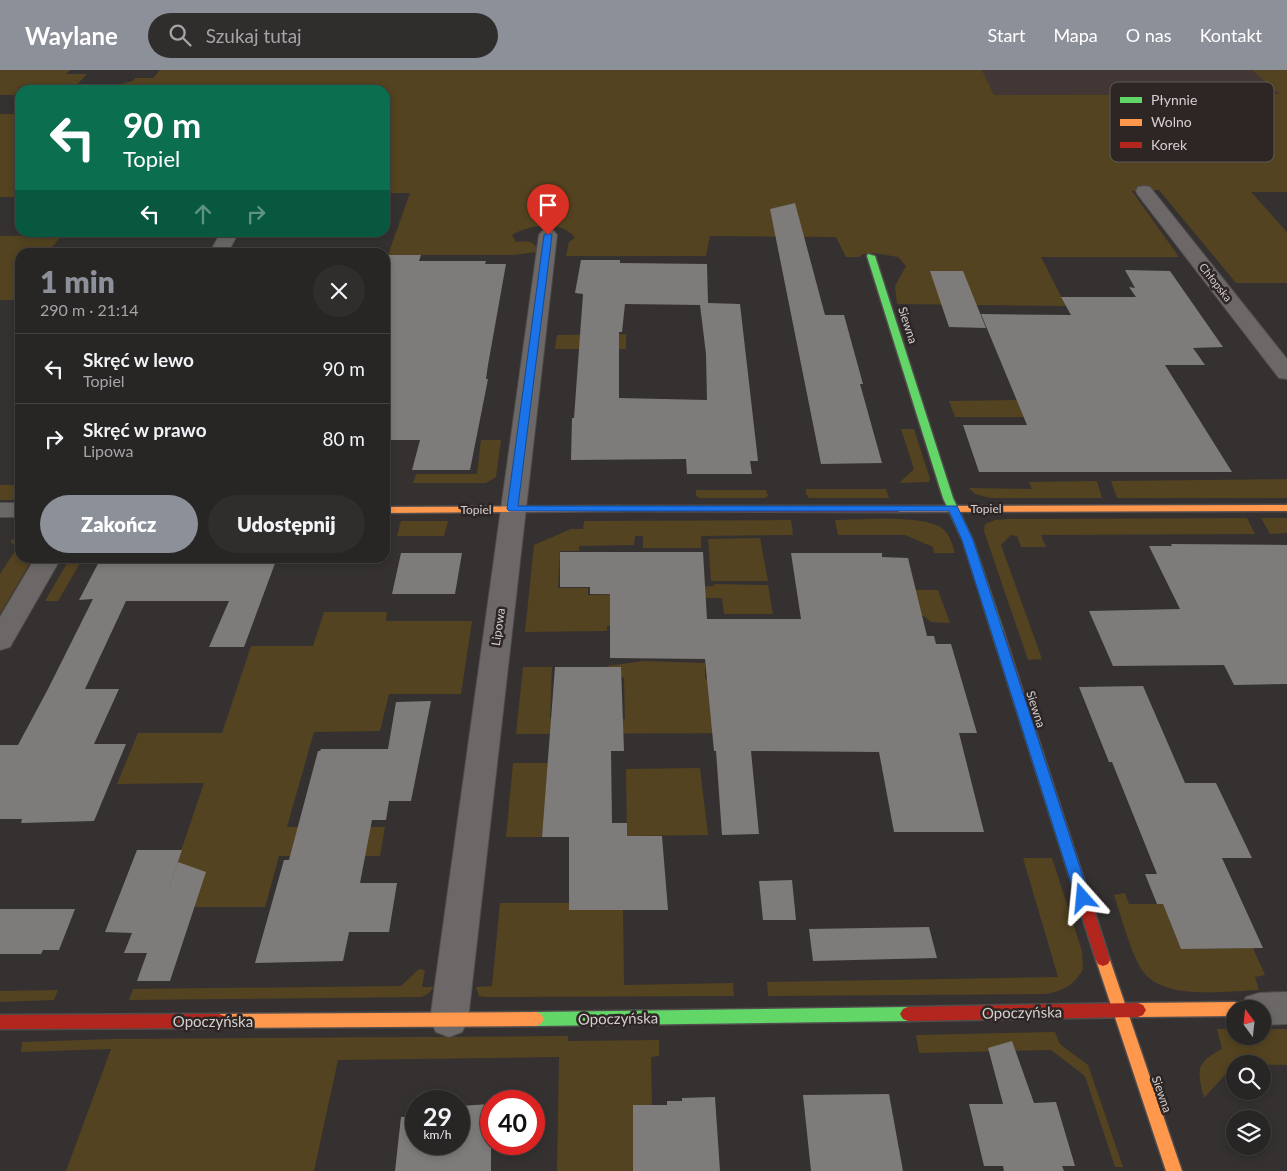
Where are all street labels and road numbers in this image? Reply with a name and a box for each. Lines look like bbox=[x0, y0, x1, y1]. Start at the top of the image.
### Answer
street label: Chłopska bbox=[1197, 260, 1235, 304]
street label: Siewna bbox=[895, 305, 921, 345]
street label: Topiel bbox=[970, 501, 1002, 516]
street label: Topiel bbox=[460, 502, 492, 517]
street label: Lipowa bbox=[488, 607, 508, 647]
street label: Siewna bbox=[1023, 689, 1049, 729]
street label: Opoczyńska bbox=[982, 1002, 1062, 1022]
street label: Opoczyńska bbox=[578, 1008, 658, 1028]
street label: Opoczyńska bbox=[173, 1012, 253, 1030]
street label: Siewna bbox=[1149, 1074, 1175, 1114]

